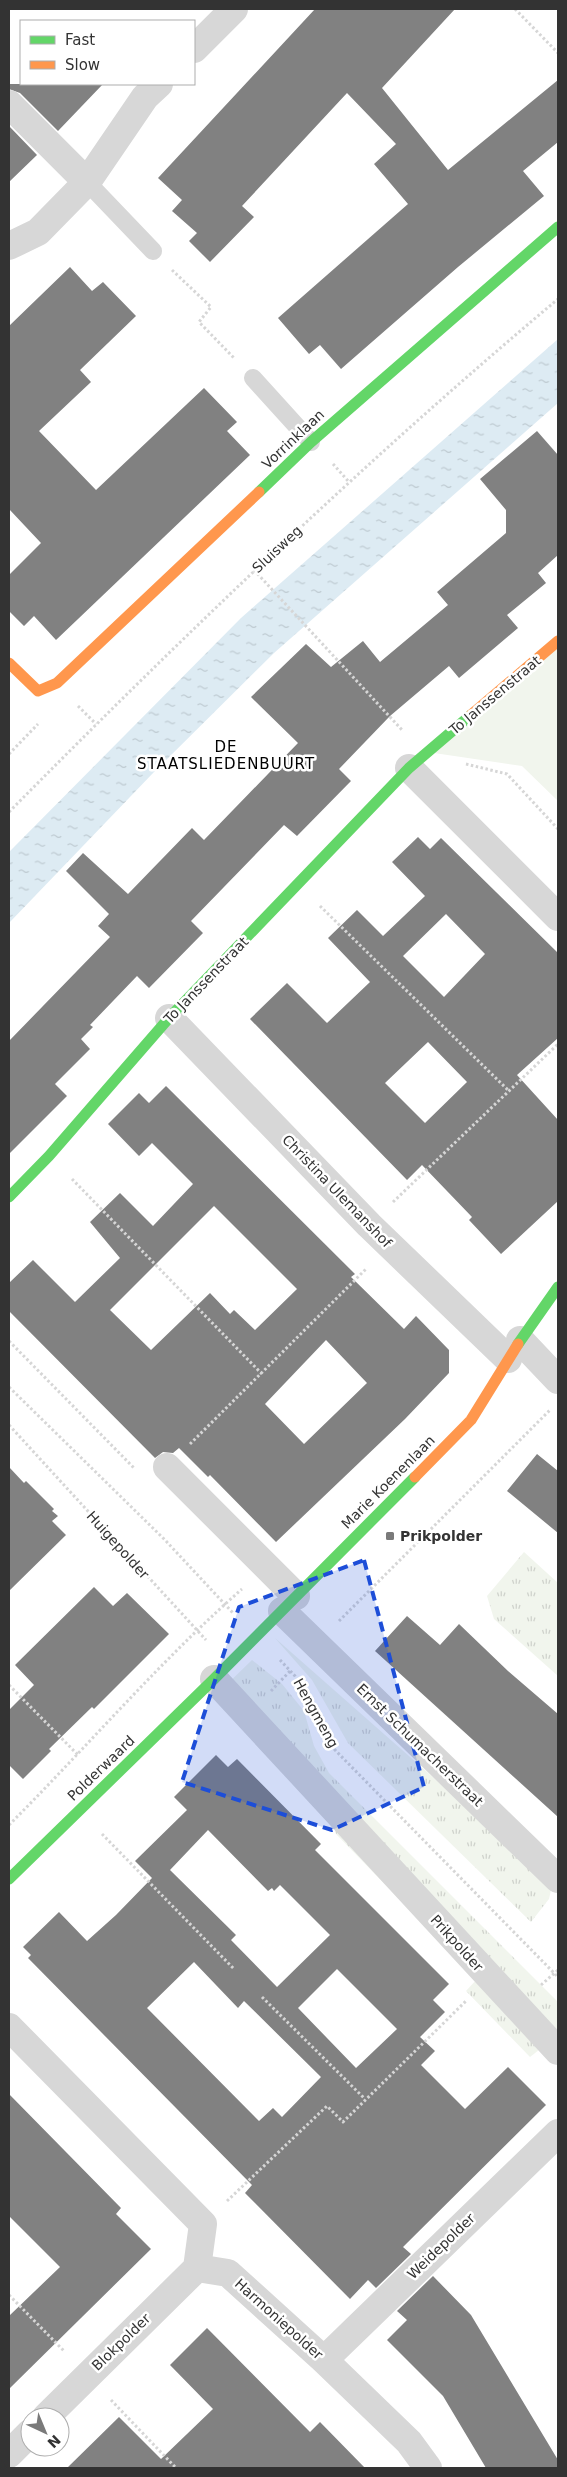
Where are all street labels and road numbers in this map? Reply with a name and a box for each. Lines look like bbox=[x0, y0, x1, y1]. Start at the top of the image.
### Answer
street label: Vorrinklaan bbox=[259, 406, 327, 472]
street label: Sluisweg bbox=[249, 522, 305, 576]
street label: To Janssenstraat bbox=[445, 652, 544, 738]
street label: To Janssenstraat bbox=[160, 933, 252, 1027]
street label: Christina Ulemanshof bbox=[279, 1131, 396, 1251]
street label: Marie Koenenlaan bbox=[338, 1432, 438, 1532]
street label: Huigepolder bbox=[83, 1508, 153, 1582]
street label: Hengmeng bbox=[290, 1675, 342, 1751]
street label: Ernst Schumacherstraat bbox=[354, 1680, 487, 1810]
street label: Polderwaard bbox=[64, 1732, 138, 1804]
street label: Prikpolder bbox=[427, 1911, 487, 1975]
street label: Weidepolder bbox=[404, 2210, 478, 2282]
street label: Harmoniepolder bbox=[232, 2275, 326, 2363]
street label: Blokpolder bbox=[89, 2310, 154, 2374]

